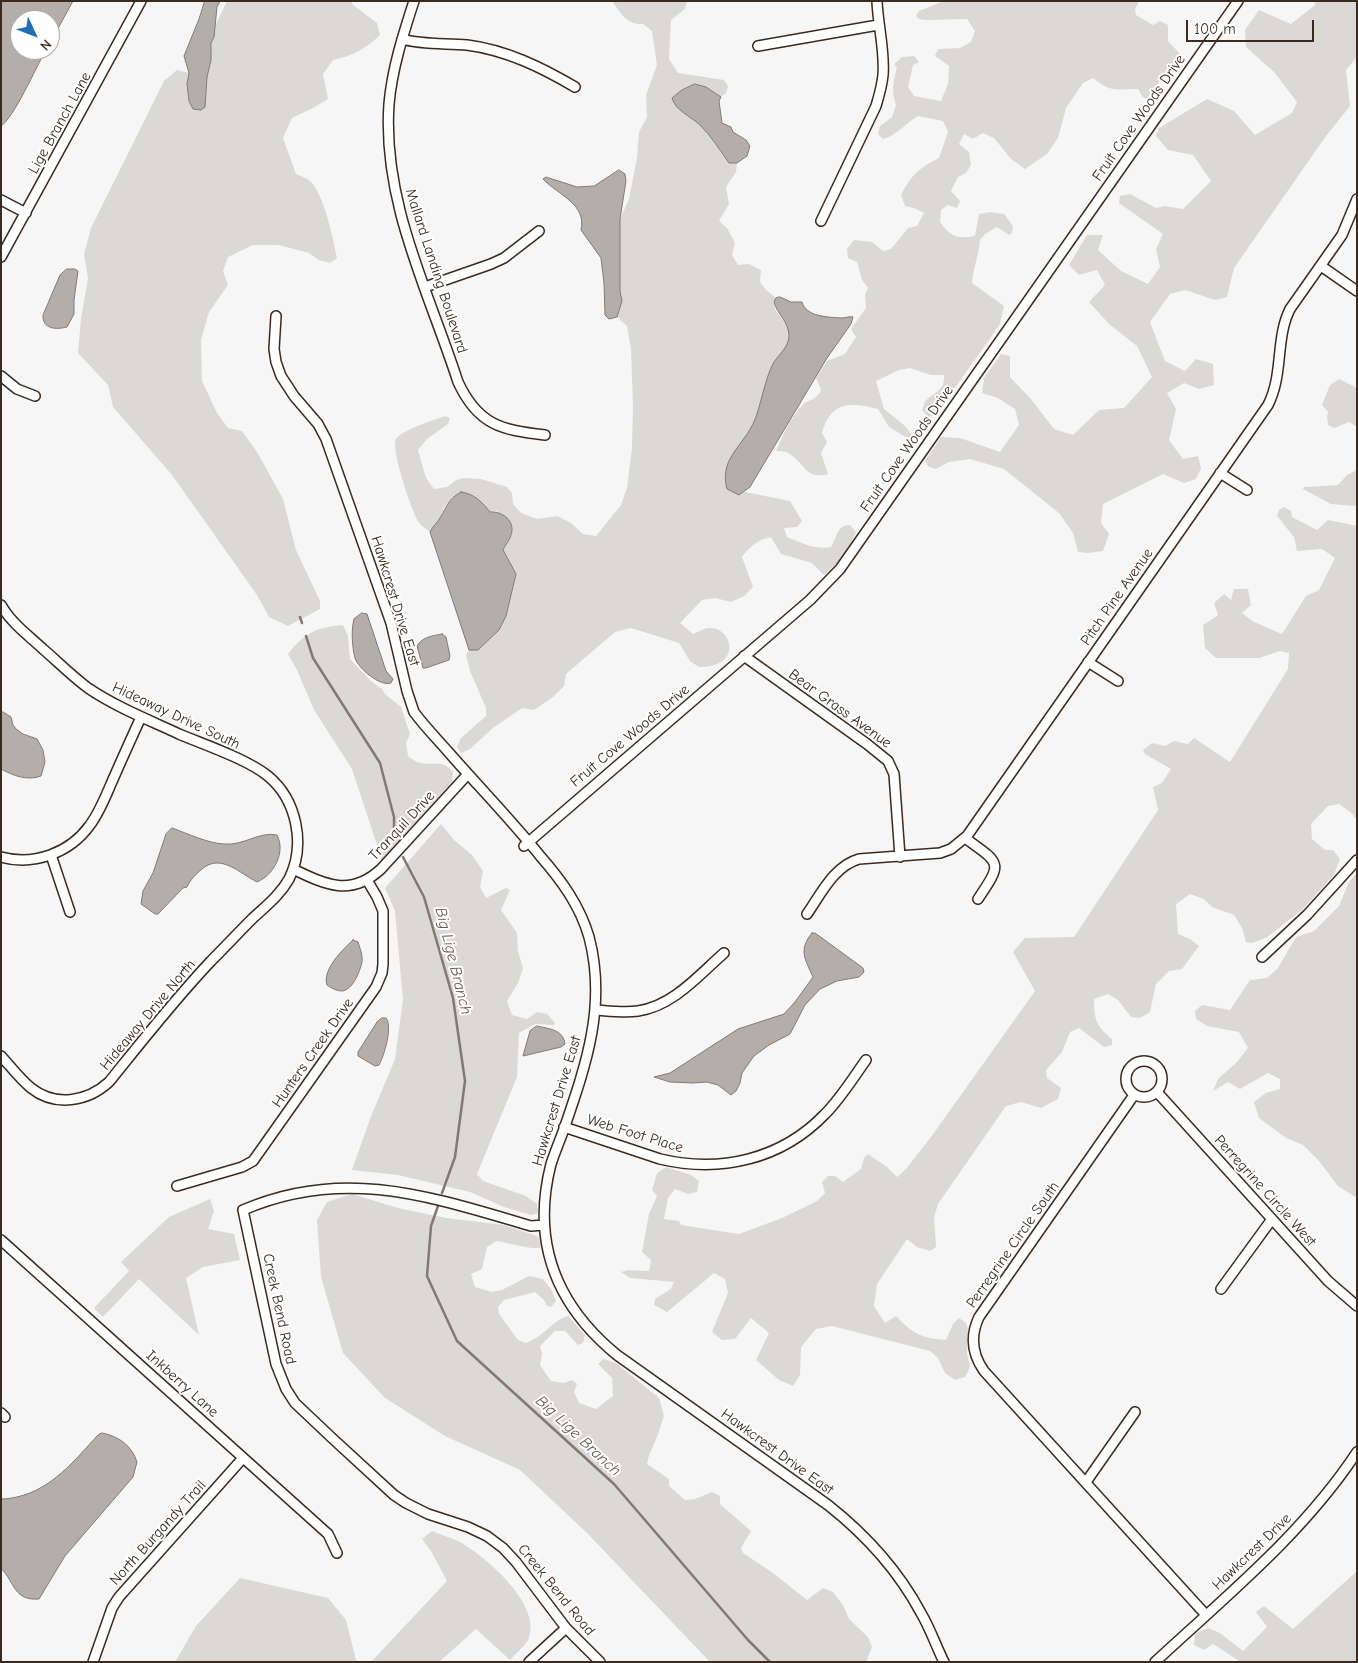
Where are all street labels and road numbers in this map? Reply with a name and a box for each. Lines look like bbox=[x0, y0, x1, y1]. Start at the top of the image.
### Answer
street label: Fruit Cove Woods Drive bbox=[1089, 51, 1189, 185]
street label: Lige Branch Lane bbox=[25, 69, 95, 177]
street label: Mallard Landing Boulevard bbox=[401, 187, 471, 355]
street label: Fruit Cove Woods Drive bbox=[857, 382, 957, 516]
street label: Hawkcrest Drive East bbox=[367, 534, 423, 668]
street label: Pitch Pine Avenue bbox=[1077, 545, 1157, 649]
street label: Bear Grass Avenue bbox=[785, 666, 895, 752]
street label: Hideaway Drive South bbox=[109, 678, 243, 754]
street label: Fruit Cove Woods Drive bbox=[567, 681, 693, 791]
street label: Tranquil Drive bbox=[365, 787, 439, 865]
street label: Hideaway Drive North bbox=[96, 956, 200, 1074]
street label: Hunters Creek Drive bbox=[268, 995, 358, 1111]
street label: Hawkcrest Drive East bbox=[529, 1034, 585, 1168]
street label: Web Foot Place bbox=[585, 1111, 685, 1157]
street label: Perregrine Circle West bbox=[1210, 1132, 1320, 1250]
street label: Perregrine Circle South bbox=[963, 1178, 1063, 1312]
street label: Creek Bend Road bbox=[258, 1252, 300, 1366]
street label: Inkberry Lane bbox=[142, 1347, 222, 1421]
street label: Hawkcrest Drive East bbox=[717, 1405, 837, 1499]
street label: North Burgandy Trail bbox=[106, 1477, 210, 1589]
street label: Hawkcrest Drive bbox=[1209, 1510, 1295, 1594]
street label: Creek Bend Road bbox=[514, 1541, 598, 1639]

